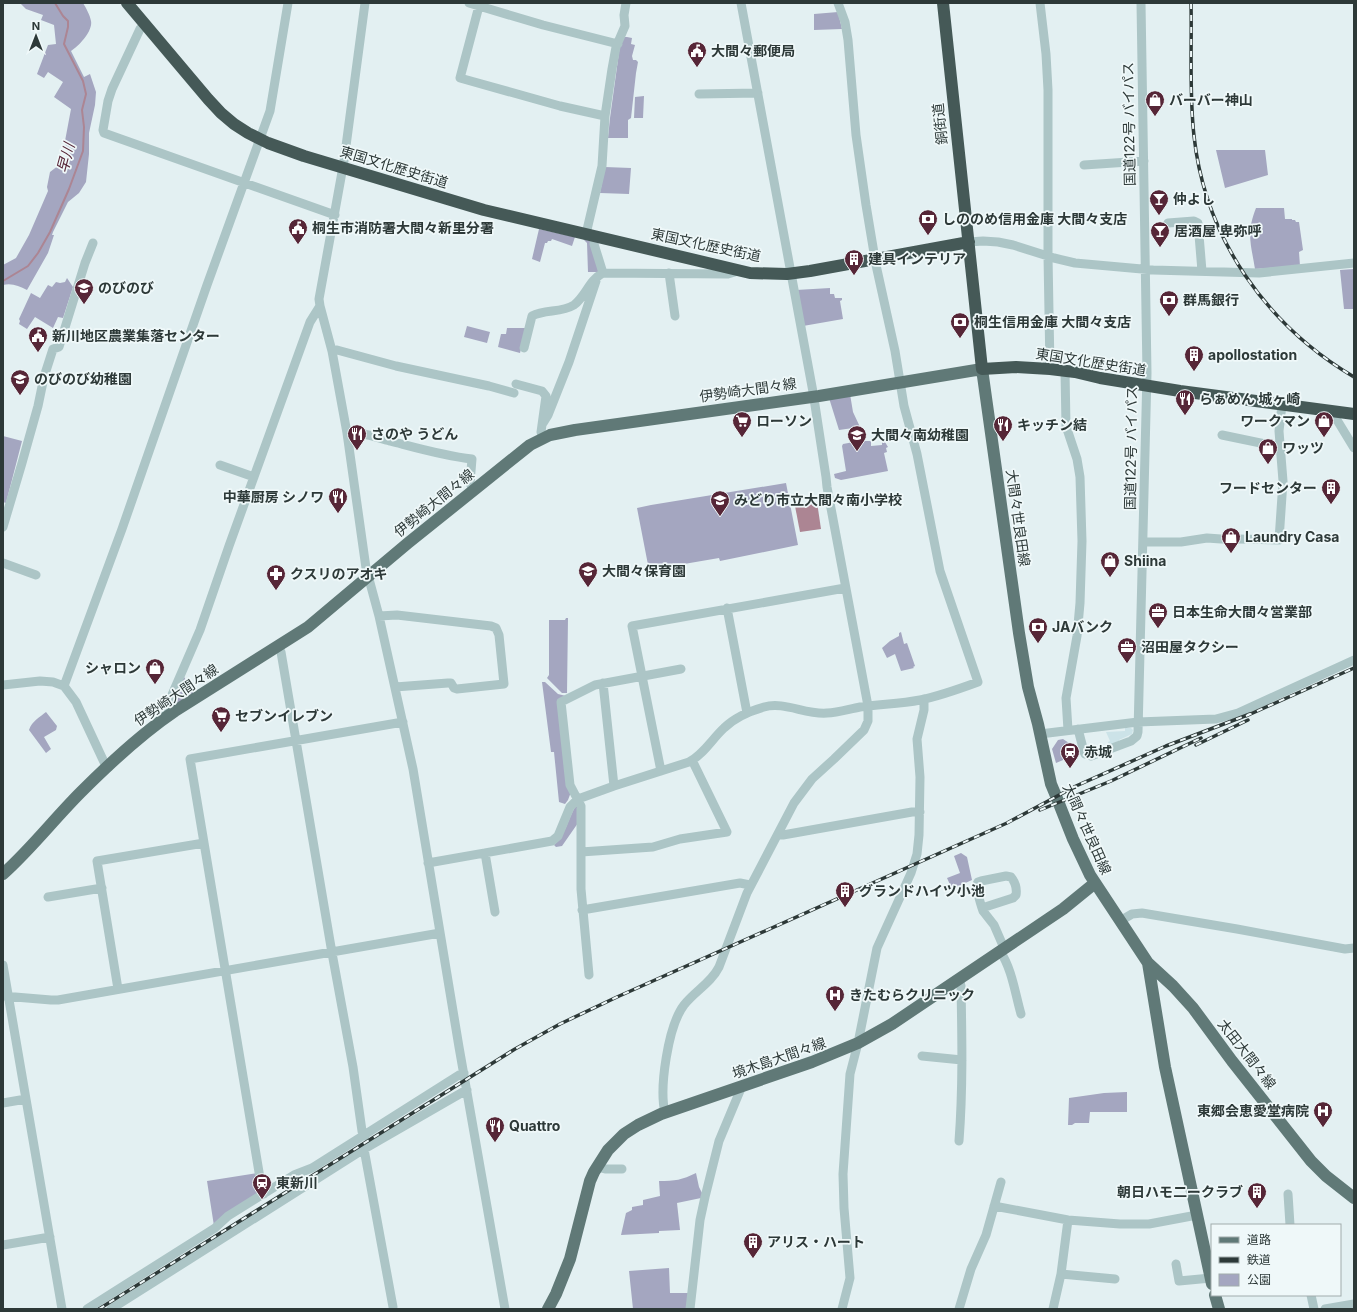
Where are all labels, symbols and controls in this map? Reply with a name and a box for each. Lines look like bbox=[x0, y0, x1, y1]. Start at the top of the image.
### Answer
north arrow bbox=[16, 16, 56, 56]
text: N bbox=[32, 19, 40, 33]
public building icon: 大間々郵便局 bbox=[686, 40, 708, 68]
place label: 大間々郵便局 bbox=[711, 42, 795, 59]
street label: 国道122号 バイパス bbox=[1119, 62, 1138, 186]
shop icon: バーバー神山 bbox=[1144, 89, 1166, 117]
place label: バーバー神山 bbox=[1169, 91, 1253, 108]
street label: 銅街道 bbox=[929, 102, 950, 146]
water label: 早川 bbox=[52, 139, 79, 175]
street label: 東国文化歴史街道 bbox=[338, 142, 450, 191]
bar icon: 仲よし bbox=[1148, 188, 1170, 216]
place label: 仲よし bbox=[1173, 190, 1215, 207]
bank icon: しののめ信用金庫 大間々支店 bbox=[917, 208, 939, 236]
place label: しののめ信用金庫 大間々支店 bbox=[942, 210, 1127, 227]
public building icon: 桐生市消防署大間々新里分署 bbox=[287, 217, 309, 245]
place label: 桐生市消防署大間々新里分署 bbox=[312, 219, 494, 236]
bar icon: 居酒屋 卑弥呼 bbox=[1149, 220, 1171, 248]
place label: 居酒屋 卑弥呼 bbox=[1174, 222, 1261, 239]
street label: 東国文化歴史街道 bbox=[650, 225, 763, 264]
building icon: 建具インテリア bbox=[843, 248, 865, 276]
place label: 建具インテリア bbox=[868, 250, 966, 267]
school or university icon: のびのび bbox=[73, 277, 95, 305]
place label: のびのび bbox=[98, 279, 154, 296]
bank icon: 群馬銀行 bbox=[1158, 289, 1180, 317]
place label: 群馬銀行 bbox=[1183, 291, 1239, 308]
bank icon: 桐生信用金庫 大間々支店 bbox=[949, 311, 971, 339]
place label: 桐生信用金庫 大間々支店 bbox=[974, 313, 1131, 330]
public building icon: 新川地区農業集落センター bbox=[27, 325, 49, 353]
place label: 新川地区農業集落センター bbox=[52, 327, 220, 344]
street label: 東国文化歴史街道 bbox=[1034, 344, 1148, 379]
building icon: apollostation bbox=[1183, 344, 1205, 372]
place label: apollostation bbox=[1208, 346, 1297, 363]
school or university icon: のびのび幼稚園 bbox=[9, 368, 31, 396]
place label: のびのび幼稚園 bbox=[34, 370, 132, 387]
street label: 伊勢崎大間々線 bbox=[698, 374, 798, 405]
street label: 国道122号 バイパス bbox=[1121, 386, 1140, 510]
restaurant icon: らぁめん 城ヶ崎 bbox=[1174, 388, 1196, 416]
place label: らぁめん 城ヶ崎 bbox=[1199, 390, 1300, 407]
supermarket icon: ローソン bbox=[731, 410, 753, 438]
shop icon: ワークマン bbox=[1313, 410, 1335, 438]
place label: ローソン bbox=[756, 412, 812, 429]
place label: ワークマン bbox=[1240, 412, 1310, 429]
restaurant icon: キッチン結 bbox=[992, 414, 1014, 442]
place label: キッチン結 bbox=[1017, 416, 1087, 433]
restaurant icon: さのや うどん bbox=[346, 423, 368, 451]
school or university icon: 大間々南幼稚園 bbox=[846, 424, 868, 452]
place label: さのや うどん bbox=[371, 425, 458, 442]
place label: 大間々南幼稚園 bbox=[871, 426, 969, 443]
shop icon: ワッツ bbox=[1257, 437, 1279, 465]
place label: ワッツ bbox=[1282, 439, 1324, 456]
street label: 伊勢崎大間々線 bbox=[390, 465, 477, 540]
street label: 大間々世良田線 bbox=[1003, 468, 1034, 568]
building icon: フードセンター bbox=[1320, 477, 1342, 505]
place label: フードセンター bbox=[1219, 479, 1317, 496]
restaurant icon: 中華厨房 シノワ bbox=[327, 486, 349, 514]
place label: 中華厨房 シノワ bbox=[223, 488, 324, 505]
school or university icon: みどり市立大間々南小学校 bbox=[709, 489, 731, 517]
place label: みどり市立大間々南小学校 bbox=[734, 491, 902, 508]
shop icon: Laundry Casa bbox=[1220, 526, 1242, 554]
place label: Laundry Casa bbox=[1245, 528, 1339, 545]
shop icon: Shiina bbox=[1099, 550, 1121, 578]
place label: Shiina bbox=[1124, 552, 1166, 569]
school or university icon: 大間々保育園 bbox=[577, 560, 599, 588]
place label: 大間々保育園 bbox=[602, 562, 686, 579]
pharmacy icon: クスリのアオキ bbox=[265, 563, 287, 591]
place label: クスリのアオキ bbox=[290, 565, 388, 582]
office icon: 日本生命大間々営業部 bbox=[1147, 601, 1169, 629]
place label: 日本生命大間々営業部 bbox=[1172, 603, 1312, 620]
bank icon: JAバンク bbox=[1027, 616, 1049, 644]
place label: JAバンク bbox=[1052, 618, 1113, 635]
office icon: 沼田屋タクシー bbox=[1116, 636, 1138, 664]
place label: 沼田屋タクシー bbox=[1141, 638, 1239, 655]
shop icon: シャロン bbox=[144, 657, 166, 685]
place label: シャロン bbox=[85, 659, 141, 676]
street label: 伊勢崎大間々線 bbox=[130, 660, 221, 729]
supermarket icon: セブンイレブン bbox=[210, 705, 232, 733]
place label: セブンイレブン bbox=[235, 707, 333, 724]
station icon: 赤城 bbox=[1059, 741, 1081, 769]
place label: 赤城 bbox=[1084, 743, 1112, 760]
street label: 大間々世良田線 bbox=[1060, 781, 1115, 877]
building icon: グランドハイツ小池 bbox=[834, 880, 856, 908]
place label: グランドハイツ小池 bbox=[859, 882, 985, 899]
hospital icon: きたむらクリニック bbox=[824, 984, 846, 1012]
place label: きたむらクリニック bbox=[849, 986, 975, 1003]
street label: 太田大間々線 bbox=[1215, 1015, 1280, 1092]
street label: 境木島大間々線 bbox=[730, 1034, 828, 1082]
hospital icon: 東郷会恵愛堂病院 bbox=[1312, 1100, 1334, 1128]
place label: 東郷会恵愛堂病院 bbox=[1197, 1102, 1309, 1119]
restaurant icon: Quattro bbox=[484, 1115, 506, 1143]
place label: Quattro bbox=[509, 1117, 561, 1134]
station icon: 東新川 bbox=[251, 1172, 273, 1200]
place label: 東新川 bbox=[276, 1174, 318, 1191]
building icon: 朝日ハモ二ークラブ bbox=[1246, 1181, 1268, 1209]
place label: 朝日ハモ二ークラブ bbox=[1117, 1183, 1243, 1200]
legend bbox=[1211, 1224, 1341, 1296]
building icon: アリス・ハート bbox=[742, 1231, 764, 1259]
text: 道路 bbox=[1247, 1232, 1271, 1247]
place label: アリス・ハート bbox=[767, 1233, 865, 1250]
text: 鉄道 bbox=[1247, 1252, 1271, 1267]
text: 公園 bbox=[1247, 1272, 1271, 1287]

